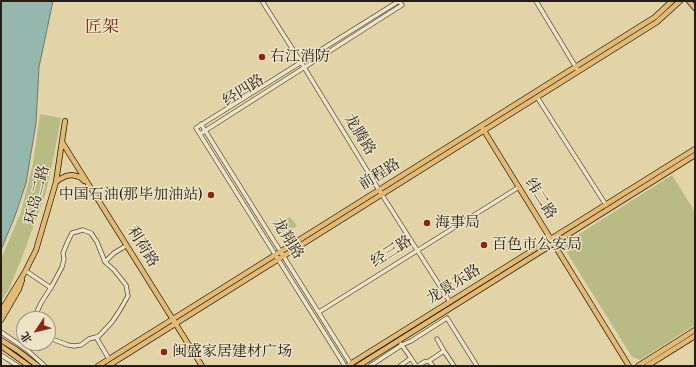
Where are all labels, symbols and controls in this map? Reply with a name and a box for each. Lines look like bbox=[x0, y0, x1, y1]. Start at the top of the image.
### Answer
district label: 匠架 bbox=[85, 18, 119, 38]
place label: 右江消防 bbox=[270, 48, 330, 66]
marker: 右江消防 bbox=[257, 52, 267, 62]
street label: 经四路 bbox=[220, 71, 268, 111]
street label: 龙腾路 bbox=[339, 111, 379, 159]
street label: 前程路 bbox=[356, 155, 404, 195]
street label: 环岛二路 bbox=[22, 164, 54, 226]
street label: 纬二路 bbox=[520, 175, 560, 223]
place label: 中国石油(那毕加油站) bbox=[59, 186, 203, 204]
marker: 中国石油(那毕加油站) bbox=[206, 190, 216, 200]
place label: 海事局 bbox=[435, 214, 480, 232]
street label: 龙翔路 bbox=[267, 215, 307, 263]
marker: 海事局 bbox=[422, 218, 432, 228]
street label: 利荷路 bbox=[122, 223, 162, 271]
street label: 经三路 bbox=[368, 232, 416, 272]
place label: 百色市公安局 bbox=[492, 236, 582, 254]
marker: 百色市公安局 bbox=[479, 240, 489, 250]
street label: 龙景东路 bbox=[424, 261, 484, 309]
north arrow bbox=[16, 311, 56, 351]
text: 北 bbox=[18, 329, 36, 346]
place label: 闽盛家居建材广场 bbox=[172, 343, 292, 361]
marker: 闽盛家居建材广场 bbox=[159, 347, 169, 357]

